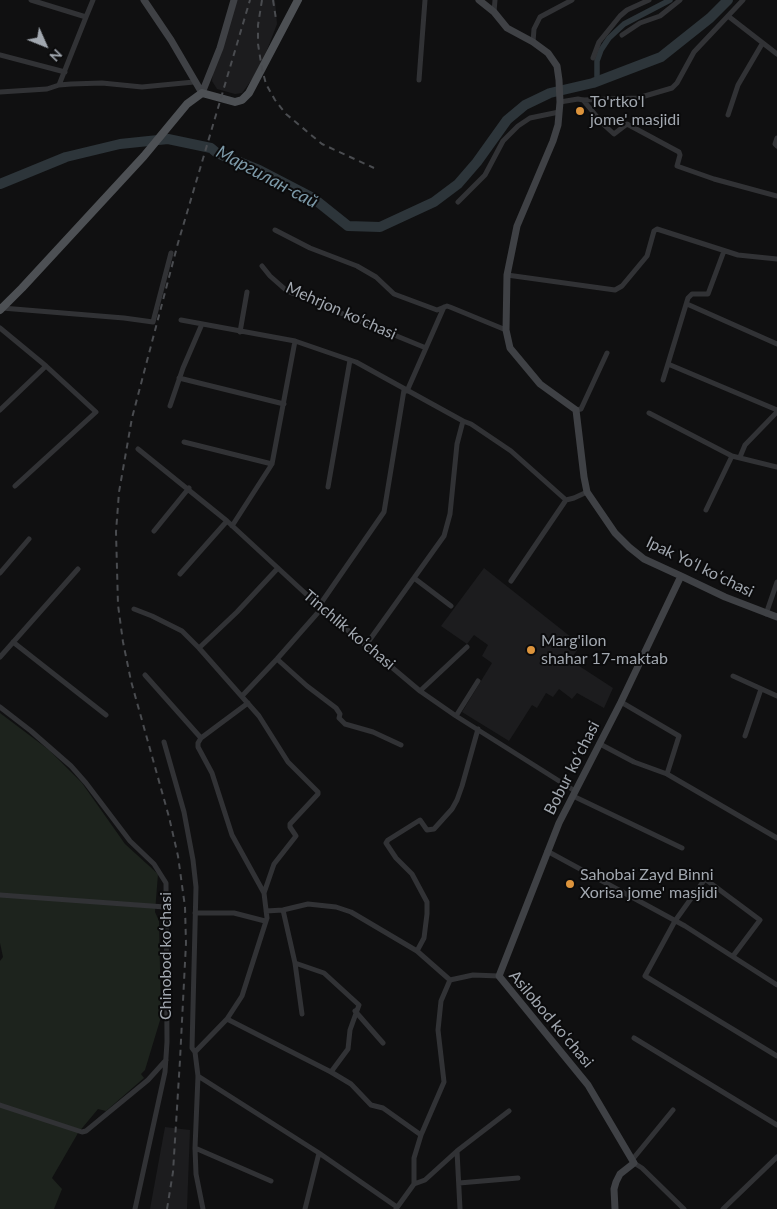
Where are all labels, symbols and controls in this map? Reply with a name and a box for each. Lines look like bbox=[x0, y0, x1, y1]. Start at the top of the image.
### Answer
north arrow bbox=[20, 20, 70, 70]
text: N bbox=[46, 46, 66, 66]
place label: To'rtko'l jome' masjidi bbox=[590, 92, 680, 130]
marker: To'rtko'l jome' masjidi bbox=[574, 105, 586, 117]
water label: Маргилан-сай bbox=[212, 141, 322, 213]
street label: Mehrjon koʻchasi bbox=[283, 278, 399, 344]
street label: Ipak Yoʻl koʻchasi bbox=[643, 533, 757, 601]
street label: Tinchlik koʻchasi bbox=[299, 586, 399, 674]
place label: Marg'ilon shahar 17-maktab bbox=[541, 631, 668, 669]
marker: Marg'ilon shahar 17-maktab bbox=[525, 644, 537, 656]
street label: Bobur koʻchasi bbox=[540, 718, 604, 818]
place label: Sahobai Zayd Binni Xorisa jome' masjidi bbox=[580, 865, 718, 903]
marker: Sahobai Zayd Binni Xorisa jome' masjidi bbox=[564, 878, 576, 890]
street label: Chinobod koʻchasi bbox=[156, 892, 176, 1020]
street label: Asilobod koʻchasi bbox=[505, 966, 597, 1072]

